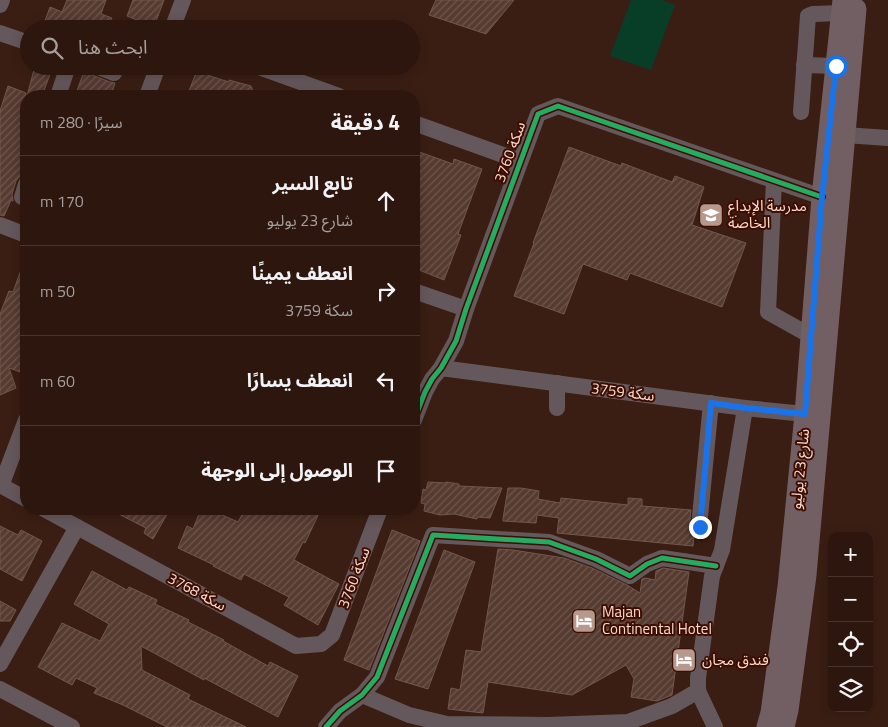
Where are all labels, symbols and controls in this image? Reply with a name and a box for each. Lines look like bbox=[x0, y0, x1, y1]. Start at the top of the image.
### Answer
search box bbox=[20, 20, 420, 75]
text: ابحث هنا bbox=[78, 32, 148, 61]
icon: search bbox=[38, 34, 66, 62]
route start bbox=[825, 55, 848, 78]
text: 4 دقيقة bbox=[331, 106, 400, 138]
text: سيرًا · 280 m bbox=[40, 110, 123, 134]
street label: سكة 3760 bbox=[488, 118, 531, 186]
text: تابع السير bbox=[273, 168, 353, 197]
icon: ahead bbox=[372, 187, 400, 215]
text: 170 m bbox=[40, 189, 84, 213]
place label: مدرسة الإبداع الخاصة bbox=[728, 194, 807, 234]
school or university icon: مدرسة الإبداع الخاصة bbox=[698, 202, 724, 228]
text: شارع 23 يوليو bbox=[267, 208, 353, 232]
text: انعطف يمينًا bbox=[252, 258, 353, 287]
icon: right bbox=[372, 277, 400, 305]
text: 50 m bbox=[40, 279, 75, 303]
text: سكة 3759 bbox=[285, 298, 353, 322]
text: انعطف يسارًا bbox=[247, 365, 353, 394]
icon: left bbox=[372, 367, 400, 395]
text: 60 m bbox=[40, 369, 75, 393]
street label: سكة 3759 bbox=[590, 376, 656, 407]
street label: شارع 23 يوليو bbox=[784, 427, 816, 510]
text: الوصول إلى الوجهة bbox=[201, 455, 353, 484]
icon: arrive bbox=[372, 457, 400, 485]
route end bbox=[689, 516, 712, 539]
map controls bbox=[828, 532, 873, 712]
button: + bbox=[828, 532, 873, 577]
street label: سكة 3760 bbox=[331, 544, 376, 612]
street label: سكة 3768 bbox=[164, 566, 231, 617]
button: − bbox=[828, 577, 873, 622]
place label: Majan Continental Hotel bbox=[602, 600, 712, 640]
hotel icon: Majan Continental Hotel bbox=[571, 608, 597, 634]
button: locate bbox=[828, 622, 873, 667]
hotel icon: فندق مجان bbox=[671, 647, 697, 673]
place label: فندق مجان bbox=[702, 648, 769, 671]
button: layers bbox=[828, 667, 873, 712]

